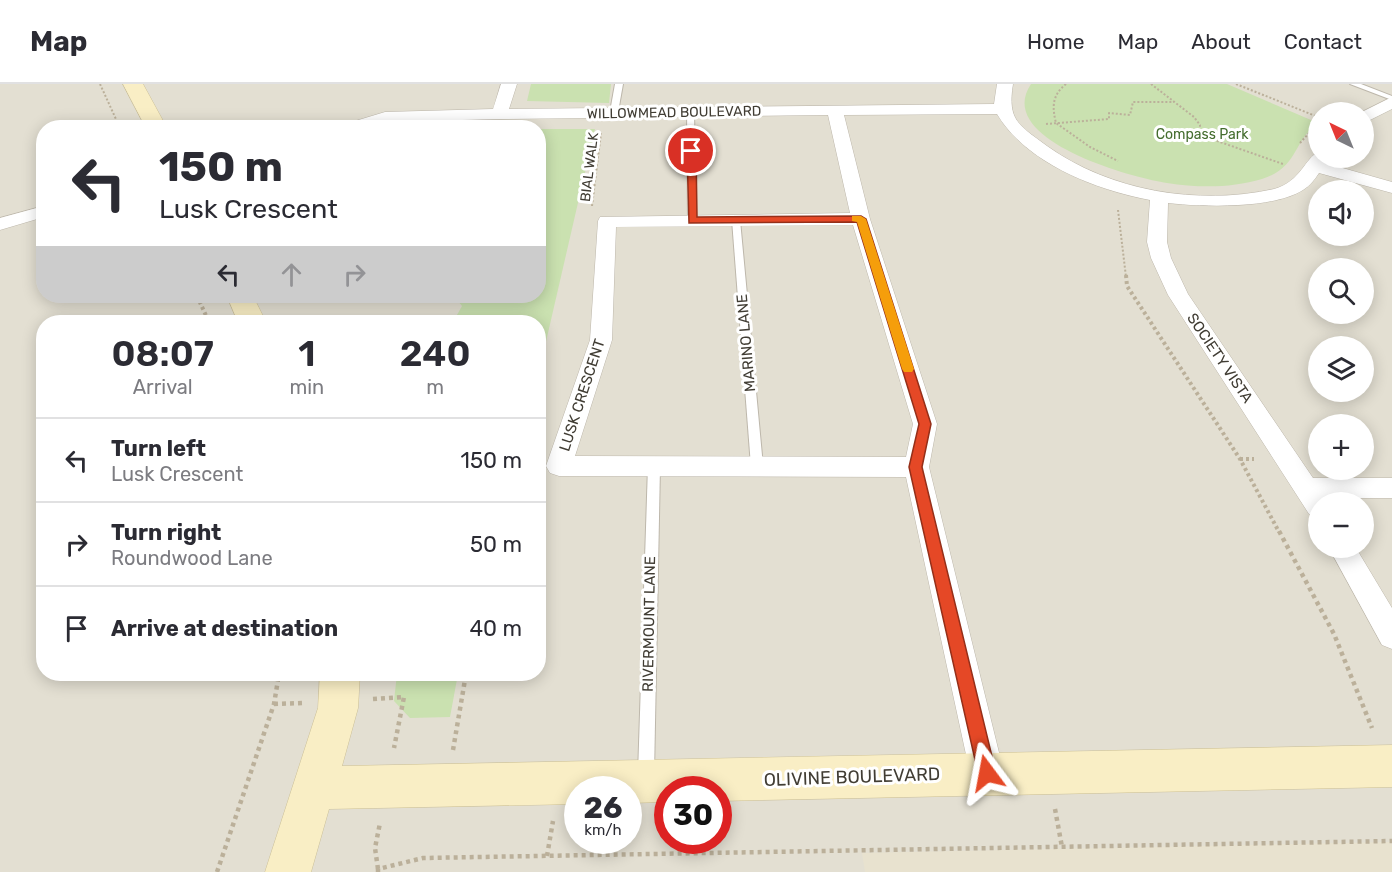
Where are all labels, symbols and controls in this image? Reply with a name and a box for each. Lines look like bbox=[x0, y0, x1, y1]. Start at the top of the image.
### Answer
text: Map bbox=[30, 25, 87, 58]
text: Home bbox=[1027, 29, 1084, 54]
text: Map bbox=[1117, 29, 1158, 54]
text: About bbox=[1191, 29, 1251, 54]
text: Contact bbox=[1284, 29, 1362, 54]
street label: WILLOWMEAD BOULEVARD bbox=[586, 102, 762, 123]
north arrow bbox=[1308, 102, 1374, 168]
map controls bbox=[1308, 102, 1374, 558]
pin bbox=[665, 125, 716, 176]
park label: Compass Park bbox=[1156, 126, 1249, 143]
street label: BIAL WALK bbox=[577, 131, 602, 203]
icon: arrive bbox=[674, 134, 707, 167]
text: 150 m bbox=[159, 142, 283, 192]
icon: left bbox=[60, 144, 138, 222]
button: sound bbox=[1308, 180, 1374, 246]
text: Lusk Crescent bbox=[159, 193, 338, 225]
icon: left bbox=[212, 258, 245, 291]
icon: ahead bbox=[275, 258, 308, 291]
icon: right bbox=[338, 258, 371, 291]
button: search bbox=[1308, 258, 1374, 324]
street label: MARINO LANE bbox=[733, 293, 759, 393]
street label: SOCIETY VISTA bbox=[1183, 310, 1257, 406]
text: 08:07 bbox=[112, 332, 214, 375]
text: 1 bbox=[298, 332, 315, 375]
text: 240 bbox=[400, 332, 470, 375]
street label: LUSK CRESCENT bbox=[555, 336, 609, 453]
button: layers bbox=[1308, 336, 1374, 402]
text: Arrival bbox=[133, 375, 193, 399]
text: min bbox=[289, 375, 324, 399]
text: m bbox=[426, 375, 444, 399]
button: + bbox=[1308, 414, 1374, 480]
text: Turn left bbox=[111, 435, 206, 462]
icon: left bbox=[60, 444, 93, 477]
text: 150 m bbox=[461, 447, 522, 474]
text: Lusk Crescent bbox=[111, 462, 243, 486]
button: − bbox=[1308, 492, 1374, 558]
text: Turn right bbox=[111, 519, 221, 546]
icon: right bbox=[60, 528, 93, 561]
text: 50 m bbox=[470, 531, 522, 558]
text: Roundwood Lane bbox=[111, 546, 273, 570]
street label: RIVERMOUNT LANE bbox=[639, 556, 659, 692]
icon: arrive bbox=[60, 612, 93, 645]
text: Arrive at destination bbox=[111, 615, 338, 642]
text: 40 m bbox=[469, 615, 522, 642]
position arrow bbox=[955, 741, 1019, 805]
street label: OLIVINE BOULEVARD bbox=[763, 763, 941, 791]
speed limit sign: 30 bbox=[654, 776, 732, 854]
text: 26 bbox=[583, 790, 623, 826]
text: km/h bbox=[584, 821, 622, 839]

